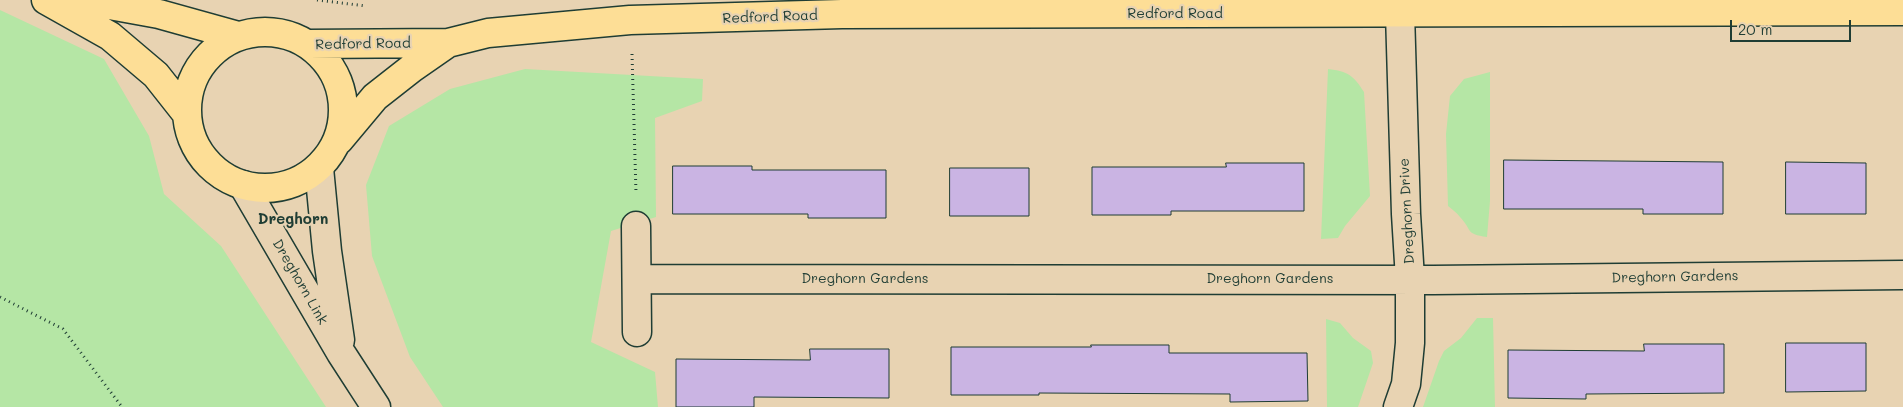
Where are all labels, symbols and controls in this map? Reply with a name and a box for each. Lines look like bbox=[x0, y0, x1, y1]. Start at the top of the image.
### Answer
street label: Redford Road bbox=[1127, 6, 1223, 22]
street label: Redford Road bbox=[722, 7, 818, 27]
scale bar bbox=[1733, 10, 1854, 42]
text: 20 m bbox=[1738, 19, 1772, 39]
street label: Redford Road bbox=[315, 35, 411, 53]
street label: Dreghorn Drive bbox=[1396, 158, 1418, 264]
district label: Dreghorn bbox=[258, 210, 328, 228]
street label: Dreghorn Link bbox=[269, 236, 331, 328]
street label: Dreghorn Gardens bbox=[1611, 267, 1739, 287]
street label: Dreghorn Gardens bbox=[801, 271, 929, 287]
street label: Dreghorn Gardens bbox=[1206, 271, 1334, 287]

